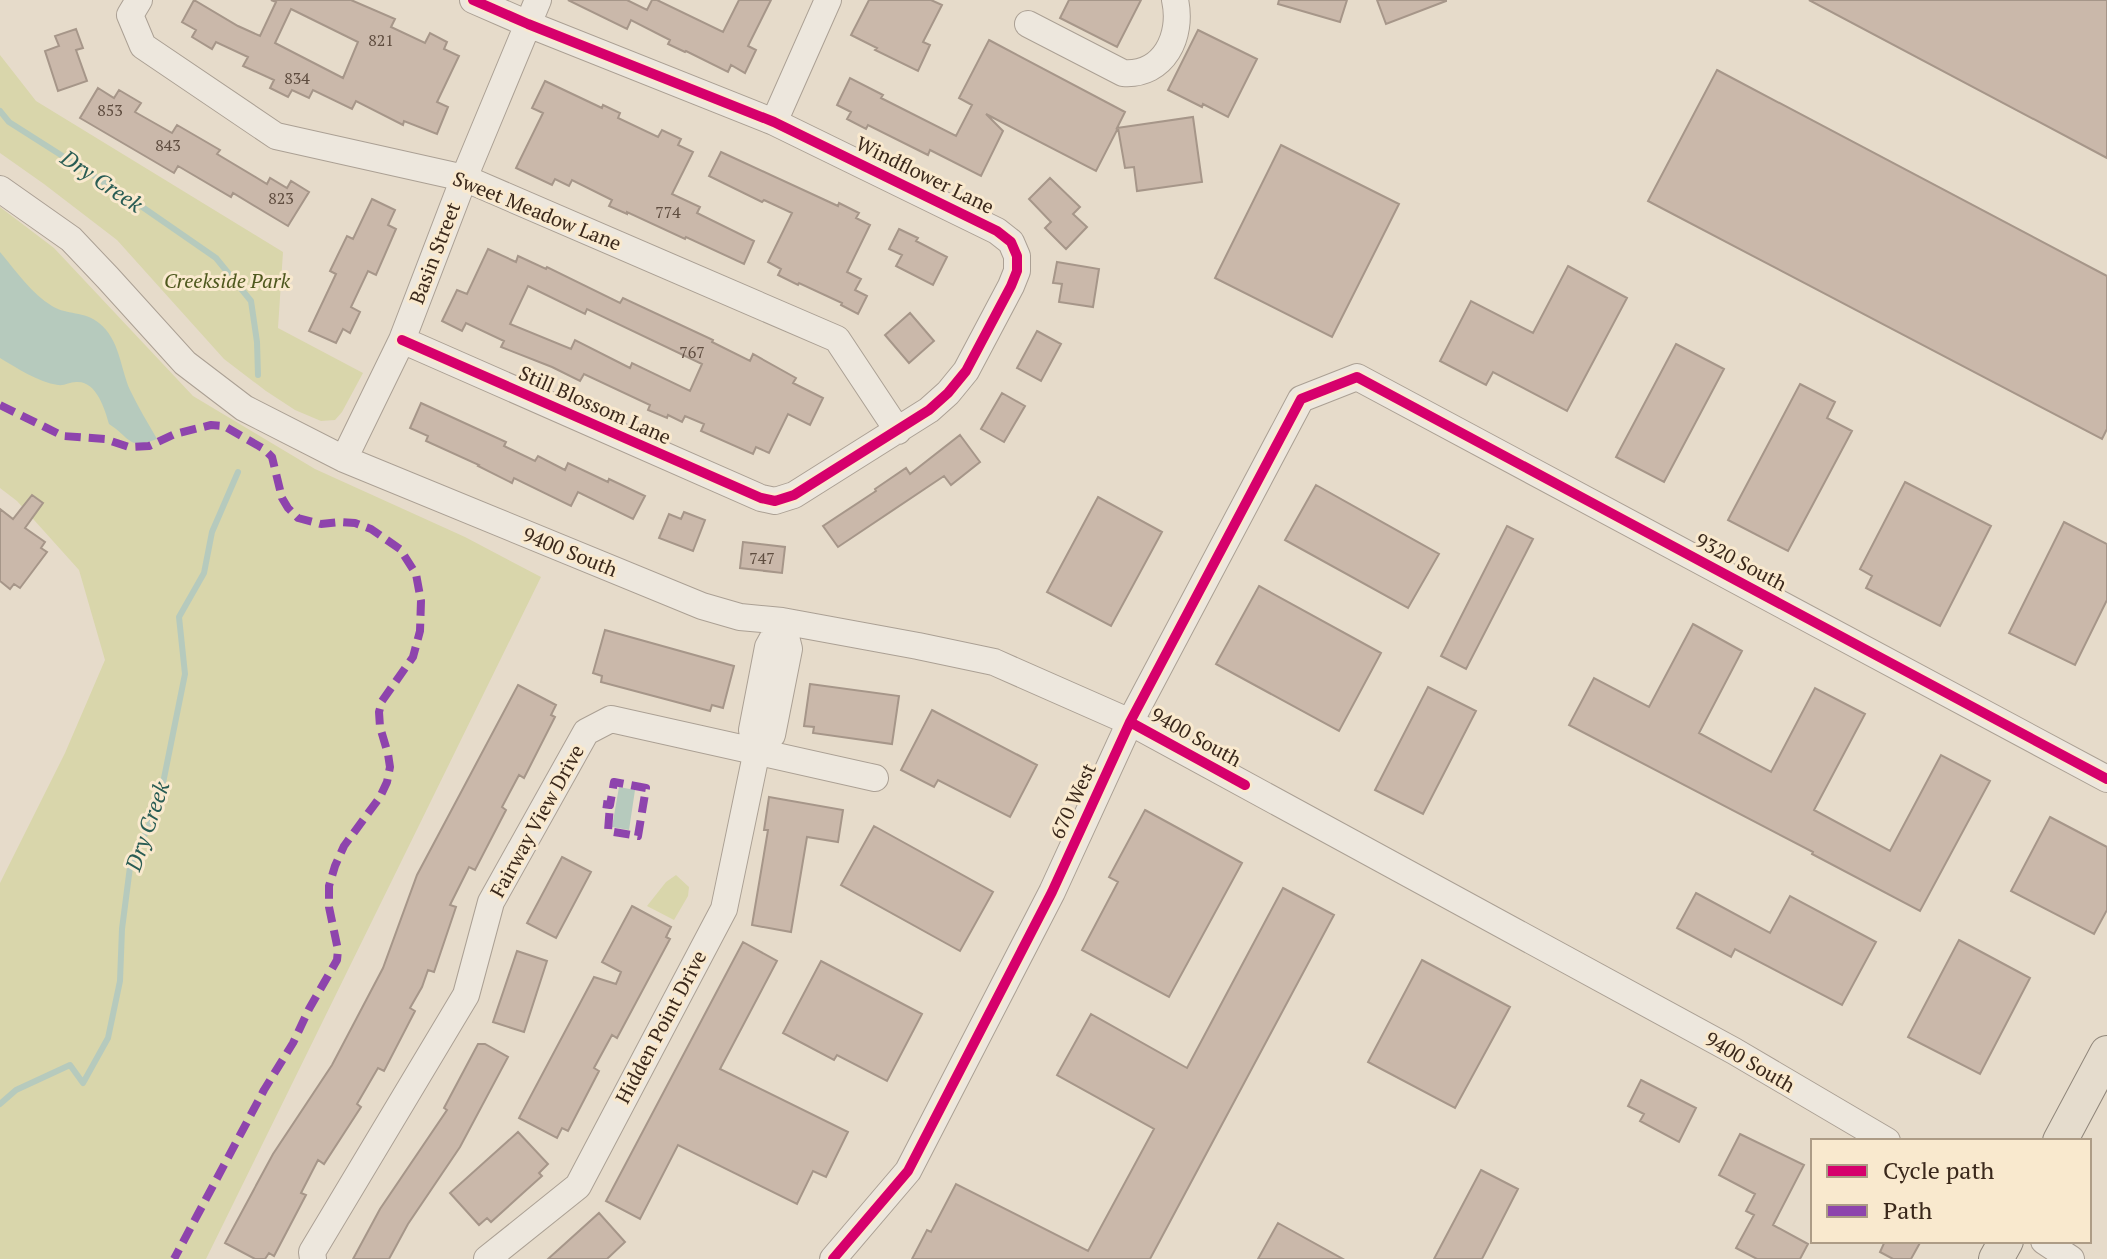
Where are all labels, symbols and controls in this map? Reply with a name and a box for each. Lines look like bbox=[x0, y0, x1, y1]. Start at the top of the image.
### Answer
house number: 821 bbox=[368, 29, 394, 51]
house number: 834 bbox=[284, 67, 310, 89]
house number: 853 bbox=[97, 99, 123, 121]
street label: Windflower Lane bbox=[852, 129, 999, 220]
house number: 843 bbox=[155, 134, 181, 156]
water label: Dry Creek bbox=[55, 142, 149, 219]
street label: Sweet Meadow Lane bbox=[449, 164, 625, 257]
house number: 823 bbox=[268, 187, 294, 209]
street label: Basin Street bbox=[403, 197, 467, 308]
house number: 774 bbox=[655, 201, 681, 223]
park label: Creekside Park bbox=[164, 267, 290, 294]
house number: 767 bbox=[679, 341, 705, 363]
street label: Still Blossom Lane bbox=[515, 359, 676, 450]
street label: 9400 South bbox=[519, 520, 622, 583]
street label: 9320 South bbox=[1691, 526, 1792, 597]
house number: 747 bbox=[749, 547, 775, 569]
street label: 9400 South bbox=[1146, 701, 1247, 773]
street label: Fairway View Drive bbox=[483, 740, 590, 902]
street label: 670 West bbox=[1043, 758, 1102, 843]
water label: Dry Creek bbox=[117, 777, 175, 875]
street label: Hidden Point Drive bbox=[609, 945, 712, 1108]
street label: 9400 South bbox=[1700, 1025, 1800, 1098]
legend bbox=[1811, 1139, 2091, 1243]
text: Cycle path bbox=[1883, 1154, 1994, 1186]
text: Path bbox=[1883, 1194, 1932, 1226]

